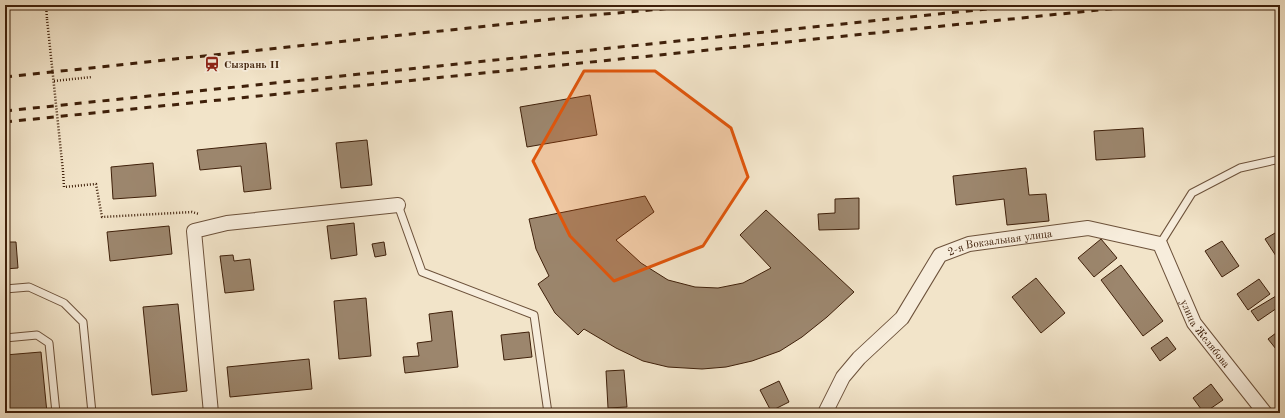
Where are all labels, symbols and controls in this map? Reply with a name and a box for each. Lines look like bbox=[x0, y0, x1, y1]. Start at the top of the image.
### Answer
station icon: Сызрань II bbox=[203, 55, 221, 73]
place label: Сызрань II bbox=[224, 60, 280, 71]
street label: 2-я Вокзальная улица bbox=[946, 229, 1054, 259]
street label: улица Желябова bbox=[1178, 298, 1232, 371]

